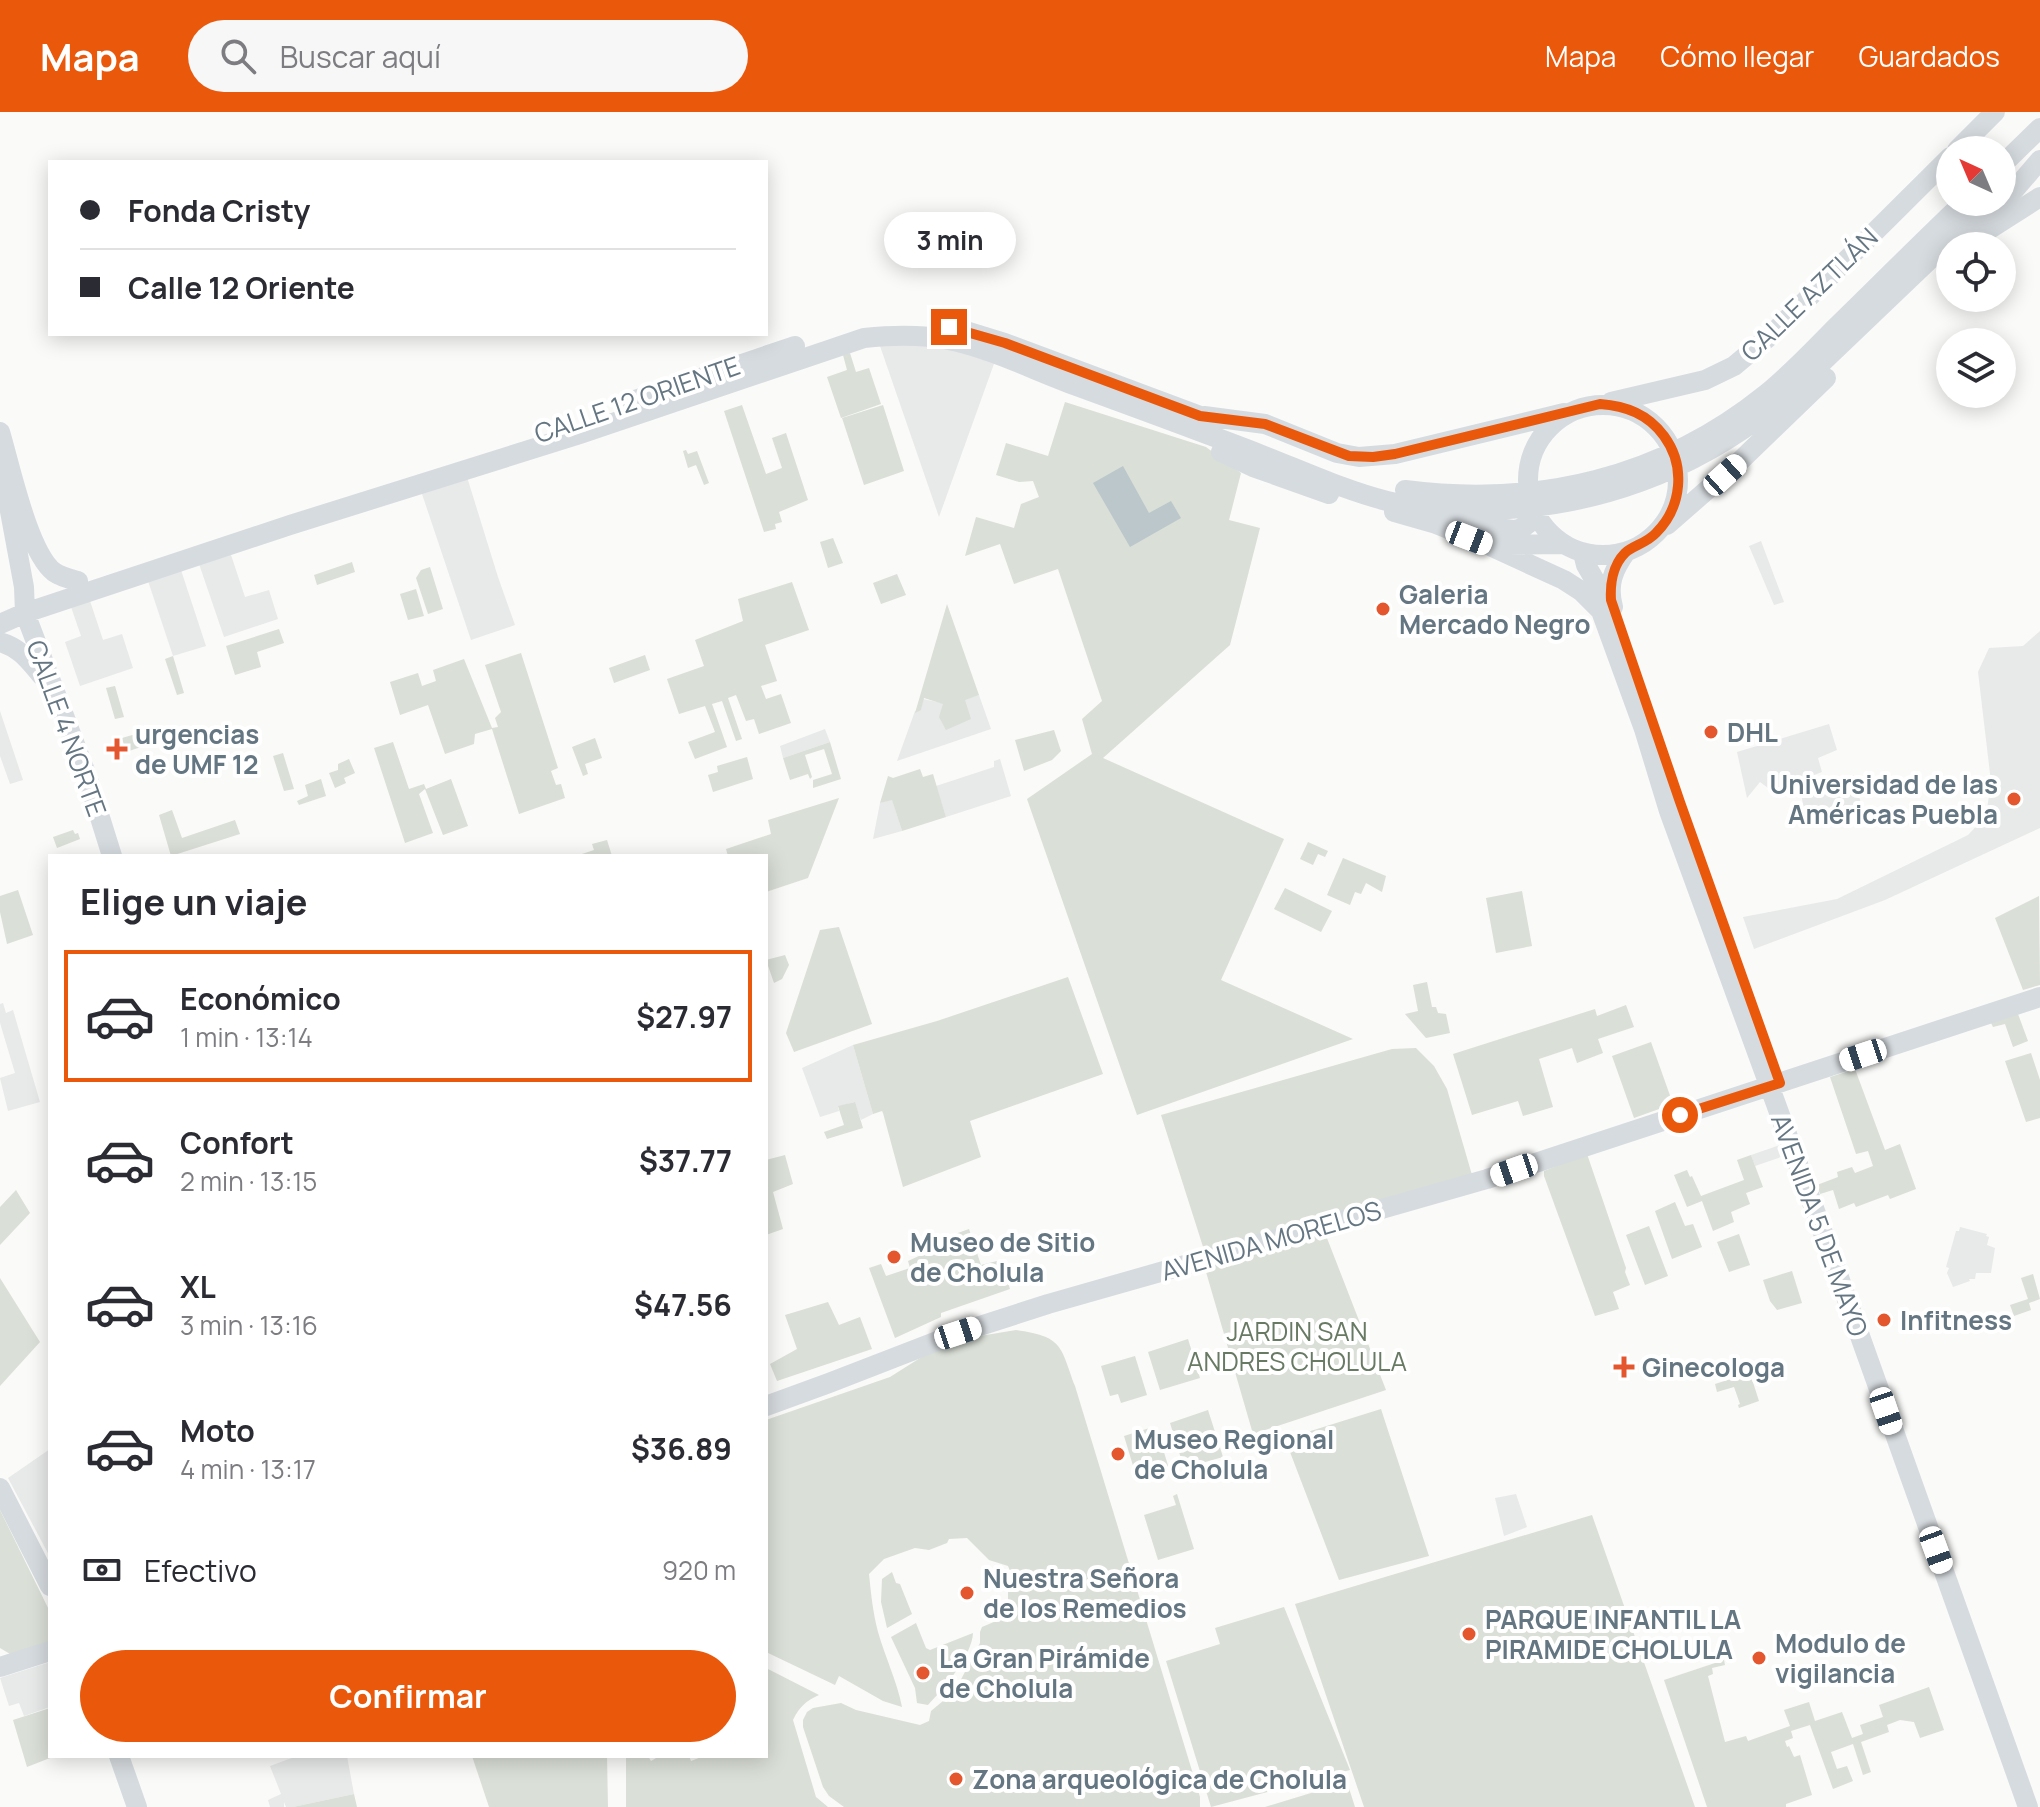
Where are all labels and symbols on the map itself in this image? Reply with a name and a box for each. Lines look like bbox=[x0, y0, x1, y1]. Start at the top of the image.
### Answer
north arrow bbox=[1936, 136, 2016, 216]
callout: 3 min bbox=[883, 211, 1015, 267]
street label: CALLE AZTLÁN bbox=[1733, 219, 1885, 369]
route end bbox=[931, 309, 967, 345]
street label: CALLE 12 ORIENTE bbox=[529, 347, 745, 451]
car bbox=[1699, 450, 1751, 500]
car bbox=[1442, 518, 1496, 558]
place label: Galeria Mercado Negro bbox=[1399, 576, 1591, 642]
marker: Galeria Mercado Negro bbox=[1374, 600, 1392, 618]
street label: CALLE 4 NORTE bbox=[18, 635, 116, 821]
place label: DHL bbox=[1727, 714, 1778, 750]
place label: urgencias de UMF 12 bbox=[135, 716, 259, 782]
marker: DHL bbox=[1702, 723, 1720, 741]
marker: urgencias de UMF 12 bbox=[106, 738, 128, 760]
place label: Universidad de las Américas Puebla bbox=[1769, 766, 1998, 832]
marker: Universidad de las Américas Puebla bbox=[2005, 790, 2023, 808]
car bbox=[1836, 1036, 1890, 1074]
route start bbox=[1662, 1097, 1698, 1133]
street label: AVENIDA 5 DE MAYO bbox=[1763, 1109, 1877, 1341]
car bbox=[1487, 1151, 1541, 1189]
street label: AVENIDA MORELOS bbox=[1157, 1191, 1385, 1289]
place label: Museo de Sitio de Cholula bbox=[910, 1224, 1095, 1290]
marker: Museo de Sitio de Cholula bbox=[885, 1248, 903, 1266]
place label: Infitness bbox=[1900, 1302, 2012, 1338]
marker: Infitness bbox=[1875, 1311, 1893, 1329]
park label: JARDIN SAN ANDRES CHOLULA bbox=[1187, 1313, 1407, 1379]
car bbox=[931, 1314, 985, 1352]
place label: Ginecologa bbox=[1642, 1349, 1785, 1385]
marker: Ginecologa bbox=[1613, 1356, 1635, 1378]
car bbox=[1867, 1384, 1905, 1438]
place label: Museo Regional de Cholula bbox=[1134, 1421, 1334, 1487]
marker: Museo Regional de Cholula bbox=[1109, 1445, 1127, 1463]
car bbox=[1917, 1523, 1955, 1577]
place label: Nuestra Señora de los Remedios bbox=[983, 1560, 1187, 1626]
marker: Nuestra Señora de los Remedios bbox=[958, 1584, 976, 1602]
place label: PARQUE INFANTIL LA PIRAMIDE CHOLULA bbox=[1485, 1601, 1741, 1667]
marker: PARQUE INFANTIL LA PIRAMIDE CHOLULA bbox=[1460, 1625, 1478, 1643]
place label: Modulo de vigilancia bbox=[1775, 1625, 1906, 1691]
place label: La Gran Pirámide de Cholula bbox=[939, 1640, 1150, 1706]
marker: Modulo de vigilancia bbox=[1750, 1649, 1768, 1667]
marker: La Gran Pirámide de Cholula bbox=[914, 1664, 932, 1682]
place label: Zona arqueológica de Cholula bbox=[972, 1761, 1347, 1797]
marker: Zona arqueológica de Cholula bbox=[947, 1770, 965, 1788]

